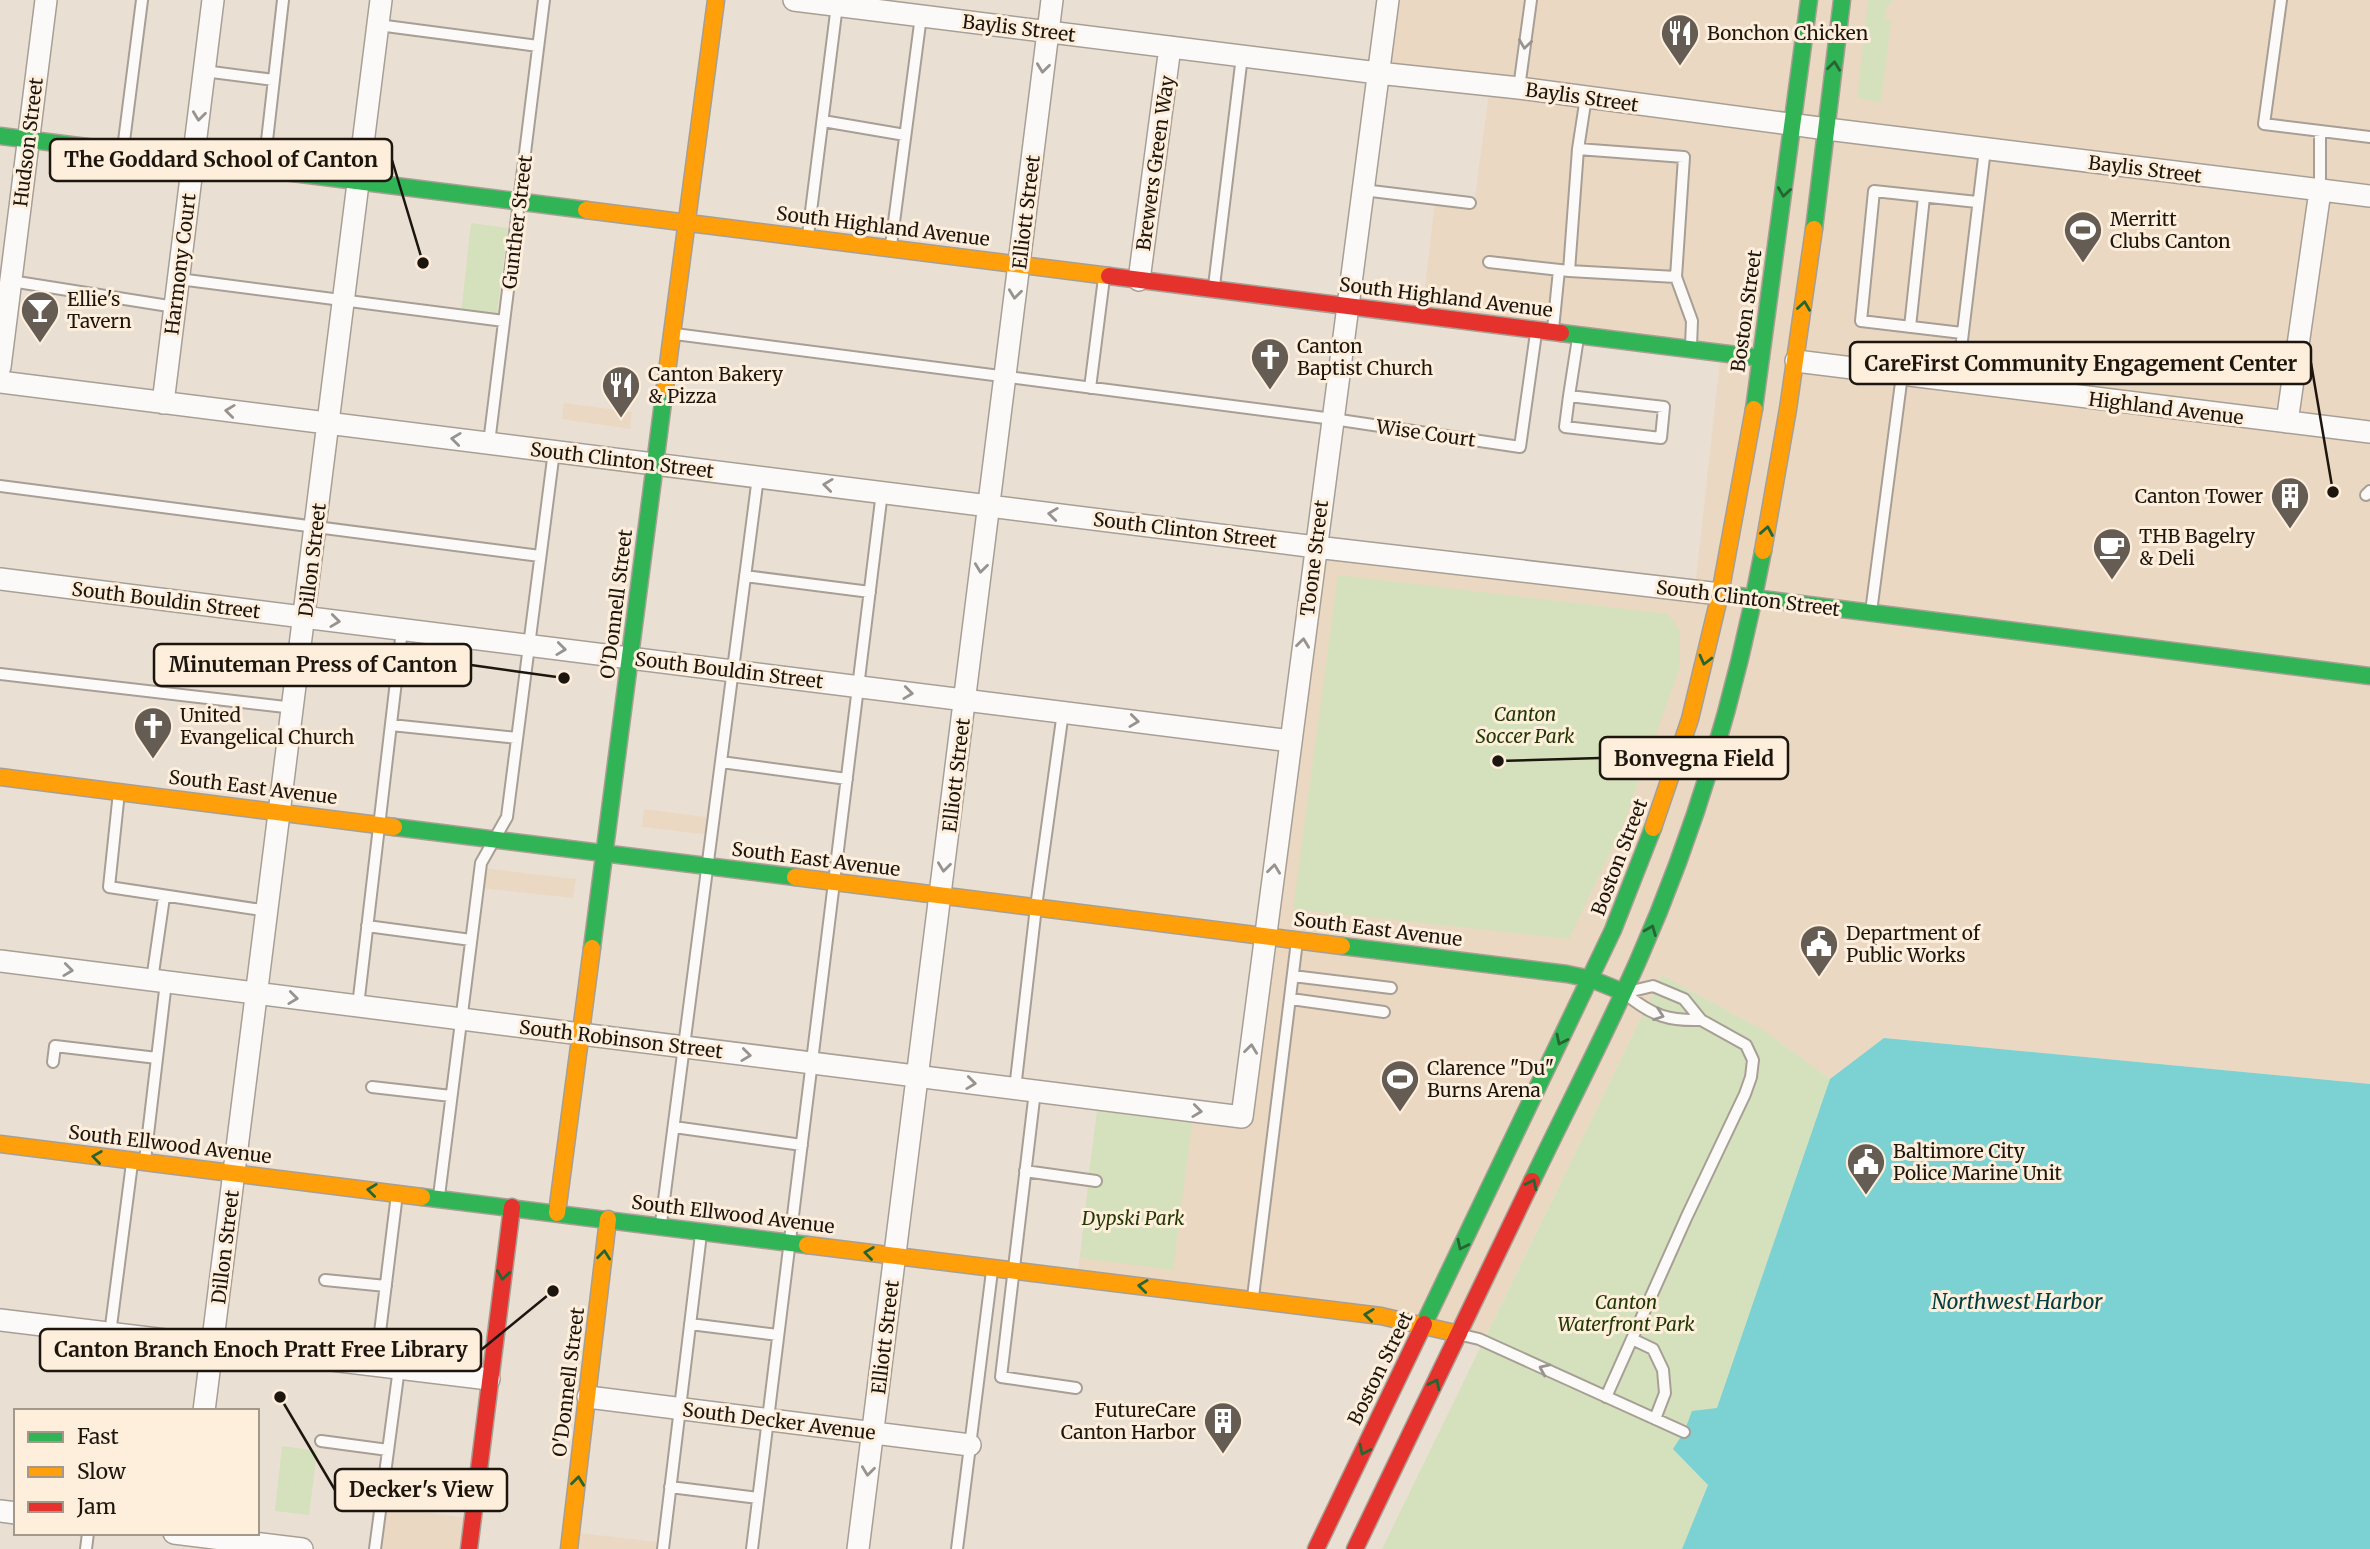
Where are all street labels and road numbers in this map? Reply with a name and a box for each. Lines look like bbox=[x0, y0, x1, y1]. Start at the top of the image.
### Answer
street label: Baylis Street bbox=[961, 9, 1078, 47]
street label: Brewers Green Way bbox=[1131, 74, 1179, 252]
street label: Hudson Street bbox=[8, 75, 48, 208]
street label: Baylis Street bbox=[1524, 77, 1641, 117]
street label: Baylis Street bbox=[2087, 150, 2204, 188]
street label: Gunther Street bbox=[497, 153, 537, 290]
street label: Elliott Street bbox=[1007, 153, 1045, 271]
street label: Harmony Court bbox=[159, 191, 201, 336]
street label: South Highland Avenue bbox=[775, 201, 991, 251]
street label: Boston Street bbox=[1726, 248, 1767, 374]
street label: South Highland Avenue bbox=[1338, 272, 1554, 322]
street label: Highland Avenue bbox=[2087, 387, 2245, 429]
street label: Wise Court bbox=[1374, 414, 1478, 452]
street label: South Clinton Street bbox=[529, 437, 716, 483]
street label: Toone Street bbox=[1295, 498, 1333, 617]
street label: Dillon Street bbox=[293, 501, 331, 618]
street label: South Clinton Street bbox=[1092, 507, 1279, 553]
street label: O'Donnell Street bbox=[595, 527, 637, 680]
street label: South Clinton Street bbox=[1655, 575, 1842, 621]
street label: South Bouldin Street bbox=[70, 577, 262, 624]
street label: South Bouldin Street bbox=[633, 647, 825, 694]
street label: Elliott Street bbox=[937, 716, 975, 834]
street label: South East Avenue bbox=[167, 765, 339, 809]
street label: Boston Street bbox=[1586, 795, 1652, 919]
street label: South East Avenue bbox=[730, 837, 902, 881]
street label: South East Avenue bbox=[1292, 907, 1464, 951]
street label: South Robinson Street bbox=[518, 1015, 725, 1063]
street label: South Ellwood Avenue bbox=[67, 1120, 273, 1168]
street label: Dillon Street bbox=[206, 1188, 244, 1305]
street label: South Ellwood Avenue bbox=[630, 1190, 836, 1238]
street label: Elliott Street bbox=[866, 1278, 904, 1396]
street label: O'Donnell Street bbox=[547, 1305, 589, 1458]
street label: Boston Street bbox=[1342, 1307, 1418, 1429]
street label: South Decker Avenue bbox=[681, 1397, 877, 1445]

